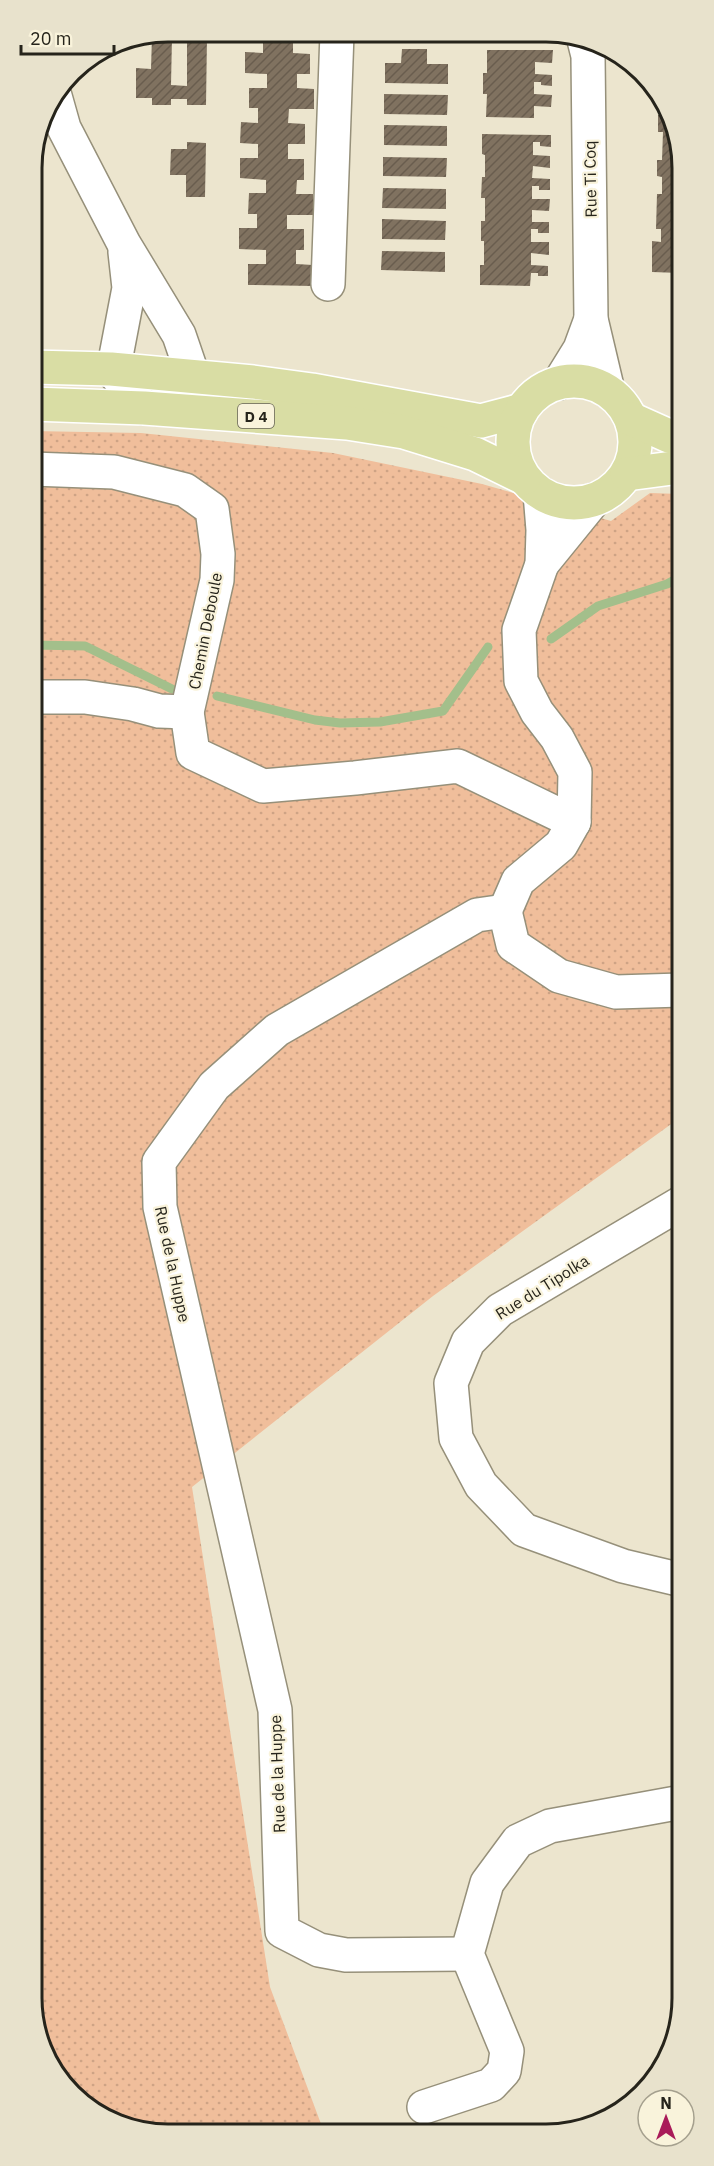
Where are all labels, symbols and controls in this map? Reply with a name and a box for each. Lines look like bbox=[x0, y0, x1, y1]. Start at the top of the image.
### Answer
scale bar bbox=[21, 18, 114, 56]
text: 20 m bbox=[30, 27, 72, 50]
street label: Rue Ti Coq bbox=[579, 140, 601, 218]
road number: D 4 bbox=[238, 404, 274, 428]
street label: Chemin Deboule bbox=[184, 571, 226, 691]
street label: Rue de la Huppe bbox=[151, 1204, 195, 1324]
street label: Rue du Tipolka bbox=[491, 1250, 593, 1324]
street label: Rue de la Huppe bbox=[265, 1714, 289, 1833]
north arrow bbox=[636, 2088, 696, 2148]
text: N bbox=[660, 2093, 672, 2113]

